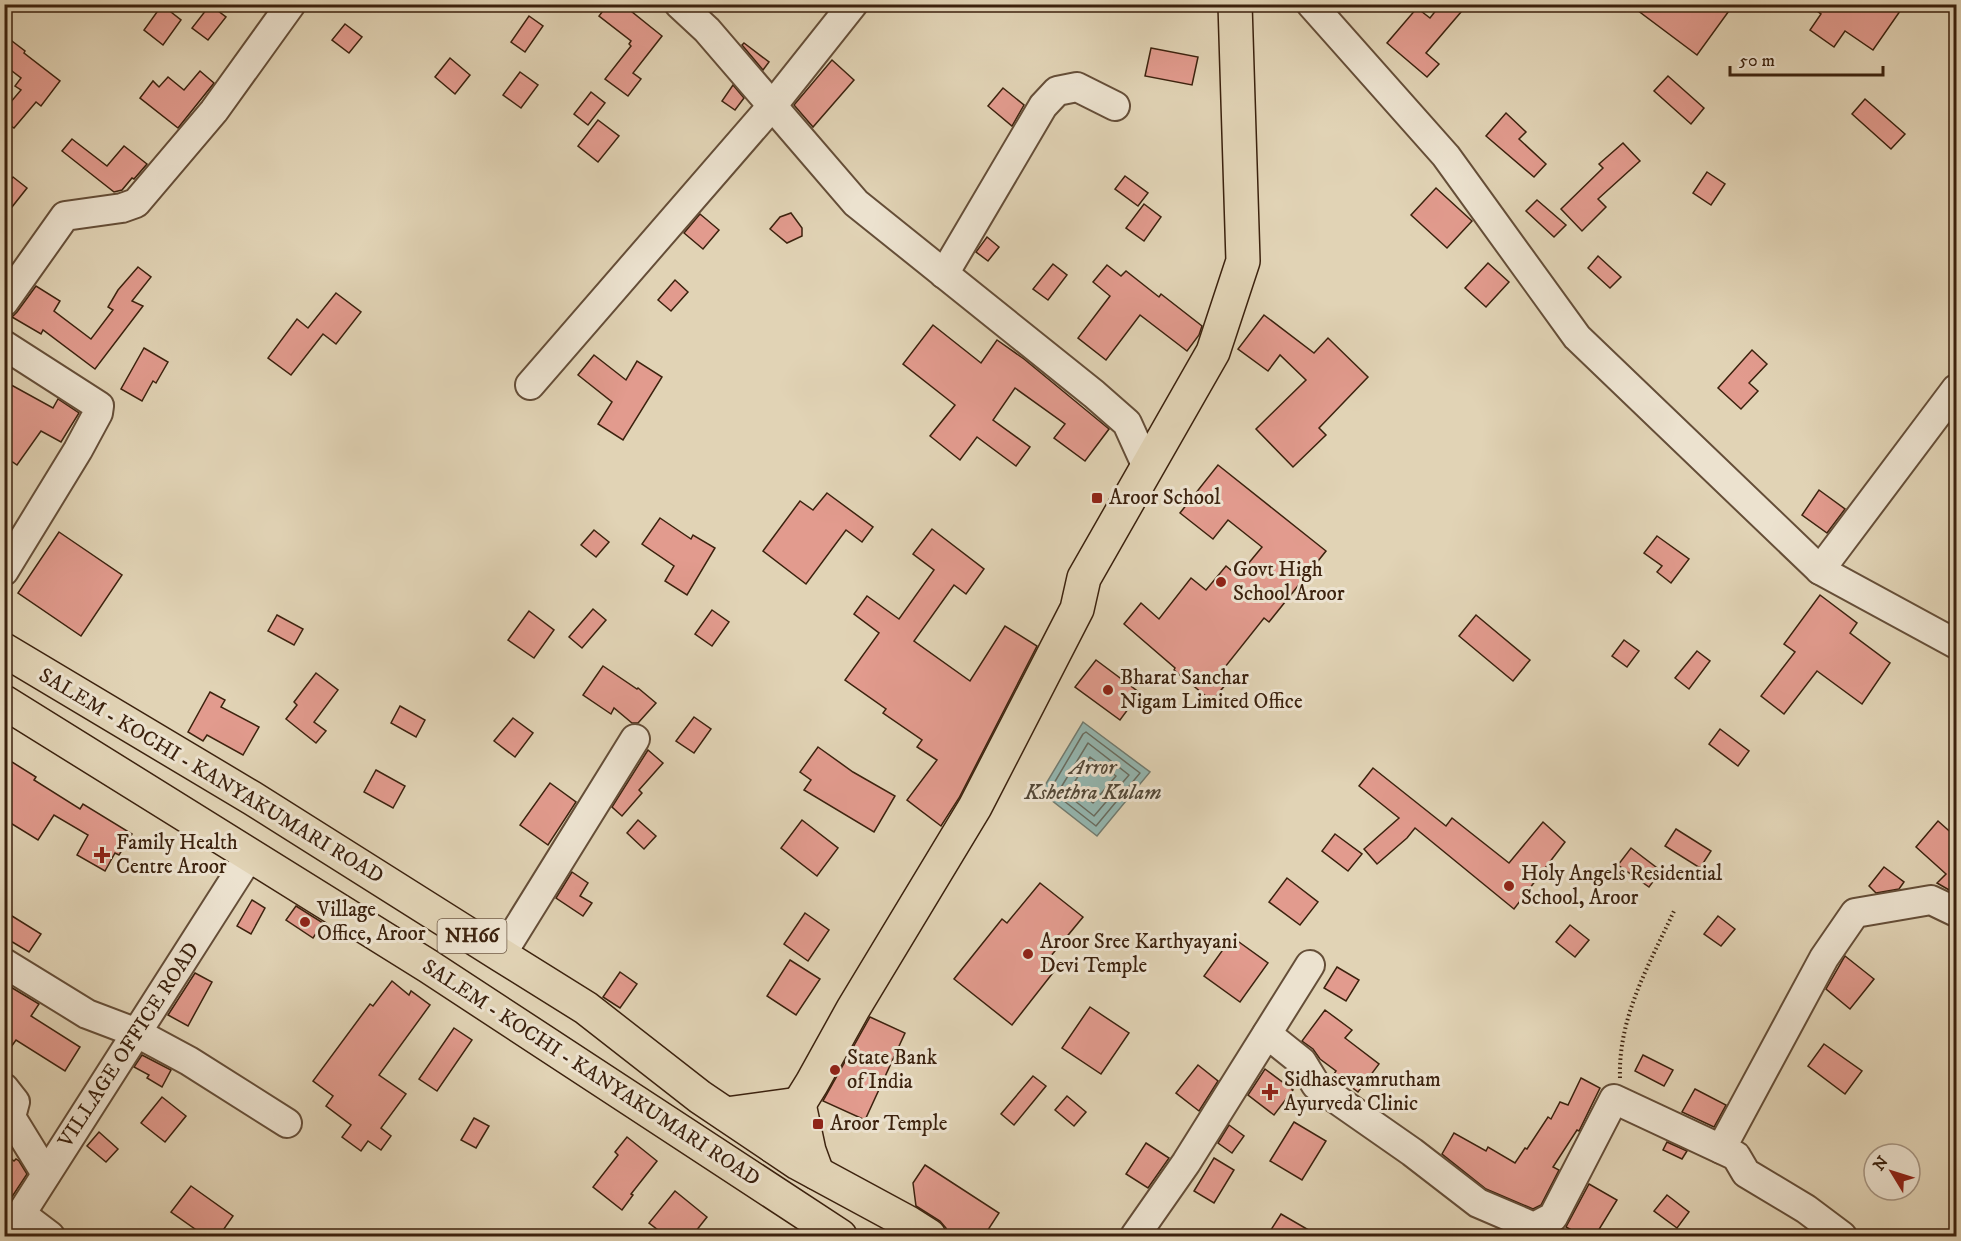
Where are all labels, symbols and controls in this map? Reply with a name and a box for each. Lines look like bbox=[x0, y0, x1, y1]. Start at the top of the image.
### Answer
scale bar bbox=[1730, 39, 1883, 77]
text: 50 m bbox=[1739, 50, 1775, 72]
place label: Aroor School bbox=[1109, 485, 1221, 511]
marker: Aroor School bbox=[1090, 491, 1104, 505]
place label: Govt High School Aroor bbox=[1233, 557, 1345, 607]
marker: Govt High School Aroor bbox=[1214, 575, 1228, 589]
street label: SALEM - KOCHI - KANYAKUMARI ROAD bbox=[34, 662, 388, 890]
place label: Bharat Sanchar Nigam Limited Office bbox=[1120, 665, 1303, 715]
marker: Bharat Sanchar Nigam Limited Office bbox=[1101, 683, 1115, 697]
water label: Arror Kshethra Kulam bbox=[1023, 754, 1162, 806]
place label: Family Health Centre Aroor bbox=[116, 830, 238, 880]
marker: Family Health Centre Aroor bbox=[93, 846, 111, 864]
place label: Holy Angels Residential School, Aroor bbox=[1521, 861, 1723, 911]
marker: Holy Angels Residential School, Aroor bbox=[1502, 879, 1516, 893]
place label: Village Office, Aroor bbox=[316, 897, 426, 947]
marker: Village Office, Aroor bbox=[298, 915, 312, 929]
road number: NH66 bbox=[438, 919, 506, 953]
place label: Aroor Sree Karthyayani Devi Temple bbox=[1040, 929, 1238, 979]
street label: VILLAGE OFFICE ROAD bbox=[52, 937, 205, 1153]
marker: Aroor Sree Karthyayani Devi Temple bbox=[1021, 947, 1035, 961]
street label: SALEM - KOCHI - KANYAKUMARI ROAD bbox=[417, 954, 765, 1192]
place label: State Bank of India bbox=[847, 1045, 938, 1095]
marker: State Bank of India bbox=[828, 1063, 842, 1077]
place label: Sidhasevamrutham Ayurveda Clinic bbox=[1284, 1067, 1441, 1117]
marker: Sidhasevamrutham Ayurveda Clinic bbox=[1261, 1083, 1279, 1101]
place label: Aroor Temple bbox=[830, 1111, 948, 1137]
marker: Aroor Temple bbox=[811, 1117, 825, 1131]
north arrow bbox=[1862, 1142, 1922, 1202]
text: N bbox=[1869, 1152, 1893, 1175]

